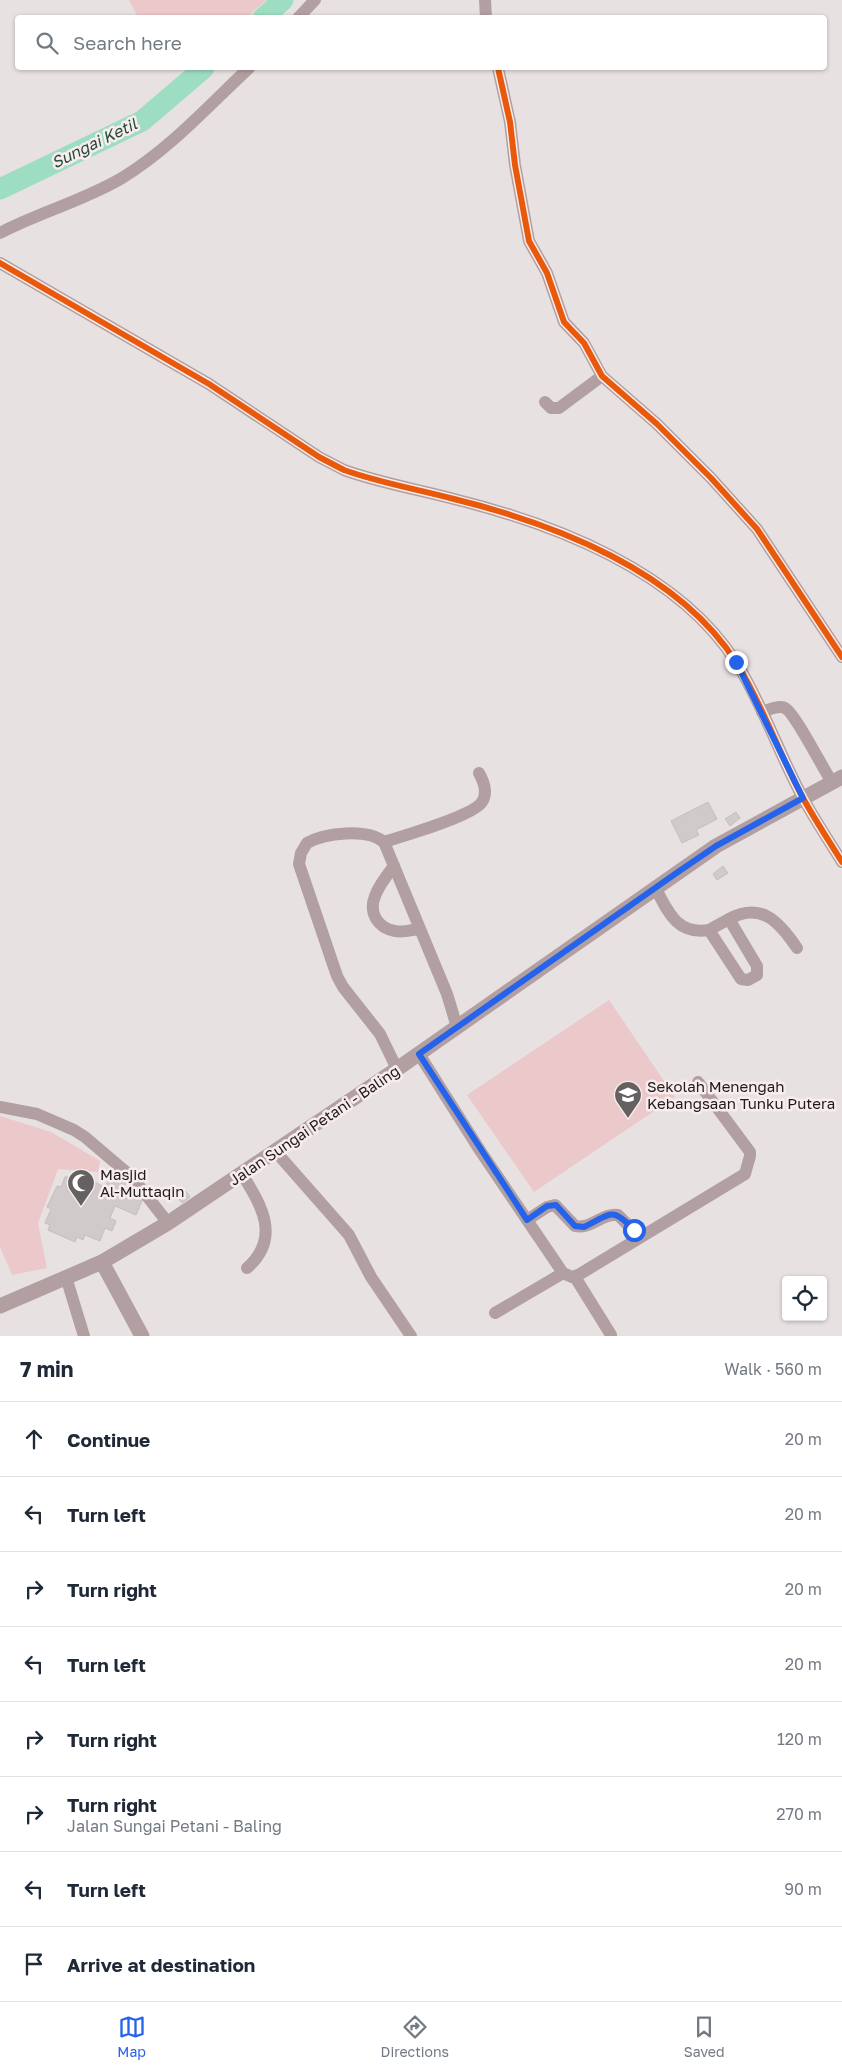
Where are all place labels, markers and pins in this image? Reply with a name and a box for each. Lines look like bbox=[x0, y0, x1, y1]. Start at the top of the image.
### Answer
place label: Sekolah Menengah Kebangsaan Tunku Putera bbox=[647, 1077, 835, 1112]
school or university icon: Sekolah Menengah Kebangsaan Tunku Putera bbox=[613, 1080, 643, 1119]
place label: Masjid Al-Muttaqin bbox=[100, 1165, 184, 1200]
mosque icon: Masjid Al-Muttaqin bbox=[66, 1168, 96, 1207]

